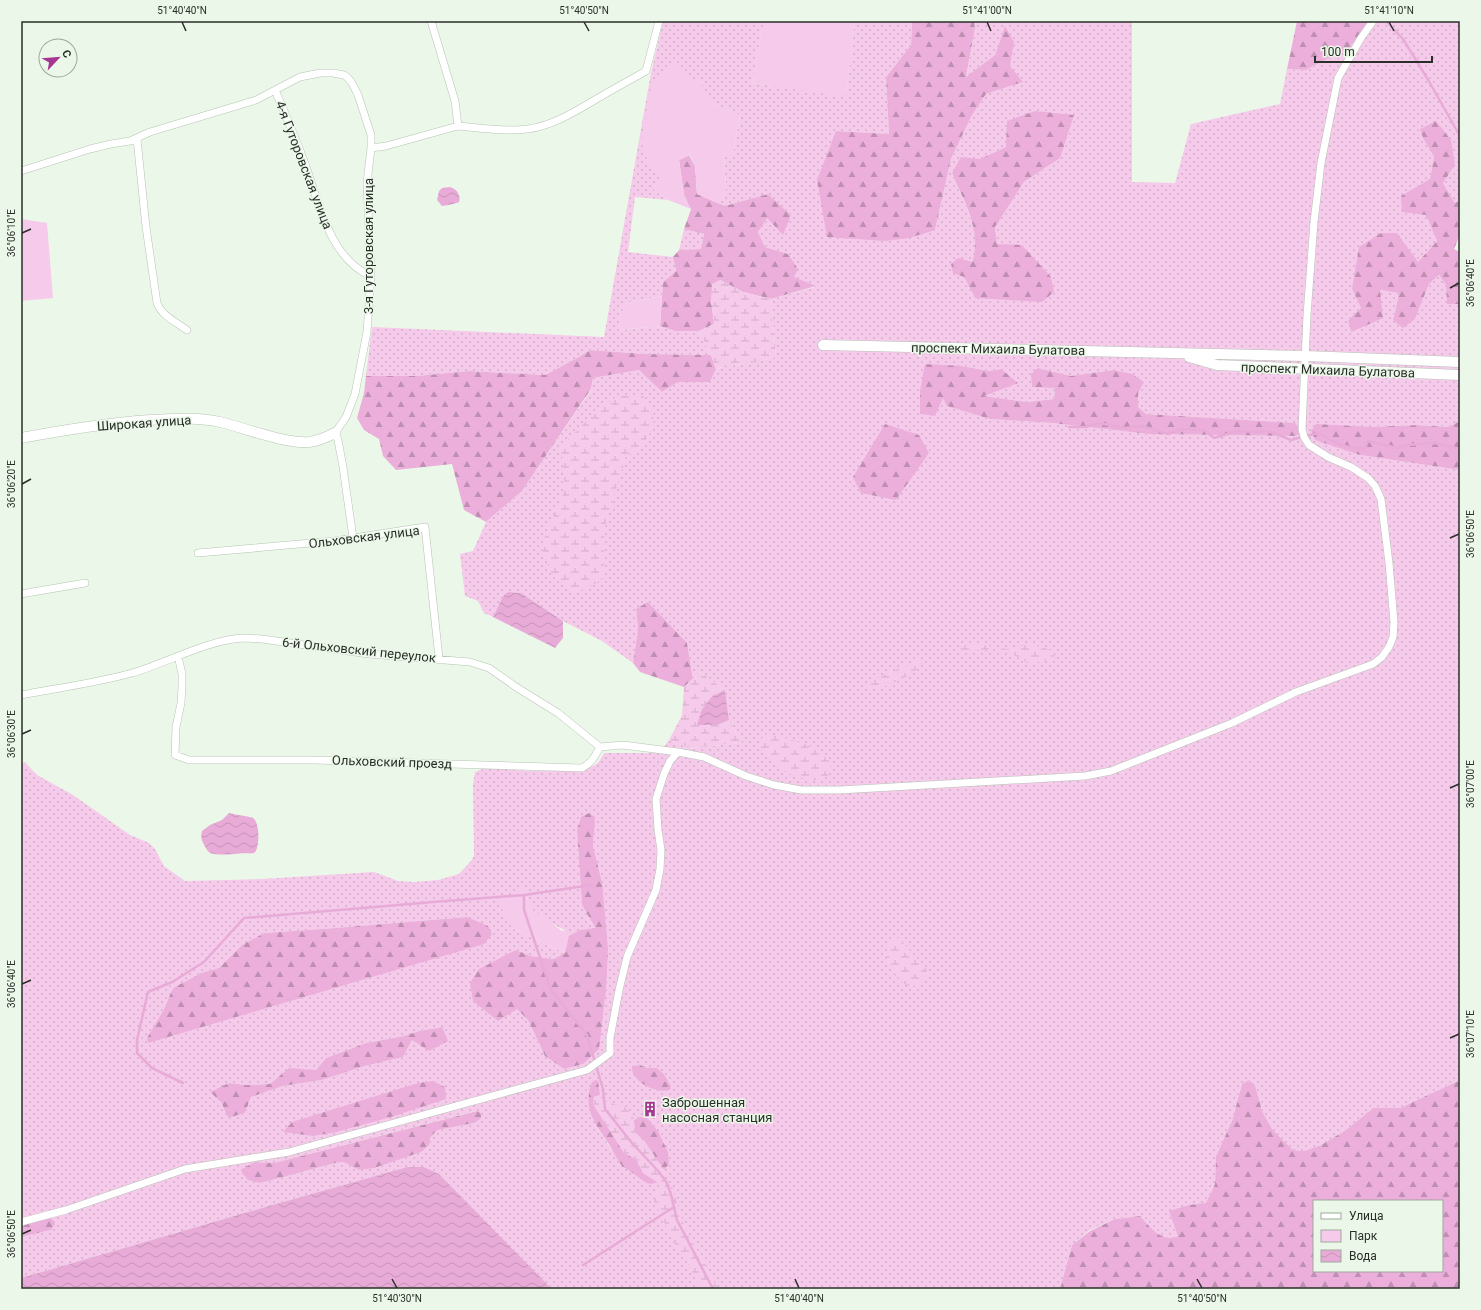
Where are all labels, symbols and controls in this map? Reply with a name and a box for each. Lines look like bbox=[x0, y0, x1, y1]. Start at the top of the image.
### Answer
text: 51°40'40"N bbox=[157, 5, 207, 16]
text: 51°40'50"N bbox=[559, 5, 609, 16]
text: 51°41'00"N bbox=[962, 5, 1012, 16]
text: 51°41'10"N bbox=[1364, 5, 1414, 16]
north arrow bbox=[38, 38, 78, 78]
scale bar bbox=[1315, 38, 1432, 64]
text: 100 m bbox=[1321, 45, 1355, 59]
text: С bbox=[59, 48, 74, 60]
street label: 4-я Гуторовская улица bbox=[273, 99, 335, 231]
street label: 3-я Гуторовская улица bbox=[361, 178, 376, 314]
text: 36°06'10"E bbox=[6, 209, 17, 257]
text: 36°06'40"E bbox=[1465, 259, 1476, 307]
street label: проспект Михаила Булатова bbox=[911, 340, 1085, 358]
street label: проспект Михаила Булатова bbox=[1241, 359, 1415, 381]
street label: Широкая улица bbox=[96, 412, 192, 434]
text: 36°06'20"E bbox=[6, 460, 17, 508]
text: 36°06'50"E bbox=[1465, 510, 1476, 558]
street label: Ольховская улица bbox=[308, 523, 420, 551]
street label: 6-й Ольховский переулок bbox=[281, 634, 437, 666]
text: 36°06'30"E bbox=[6, 710, 17, 758]
street label: Ольховский проезд bbox=[332, 752, 452, 772]
text: 36°07'00"E bbox=[1465, 760, 1476, 808]
text: 36°06'40"E bbox=[6, 960, 17, 1008]
text: 36°07'10"E bbox=[1465, 1010, 1476, 1058]
place label: Заброшенная насосная станция bbox=[662, 1095, 772, 1125]
building icon: Заброшенная насосная станция bbox=[641, 1100, 659, 1118]
legend bbox=[1313, 1200, 1443, 1272]
text: Улица bbox=[1349, 1209, 1384, 1223]
text: 36°06'50"E bbox=[6, 1210, 17, 1258]
text: Парк bbox=[1349, 1229, 1378, 1243]
text: Вода bbox=[1349, 1249, 1377, 1263]
text: 51°40'30"N bbox=[372, 1293, 422, 1304]
text: 51°40'40"N bbox=[774, 1293, 824, 1304]
text: 51°40'50"N bbox=[1177, 1293, 1227, 1304]

